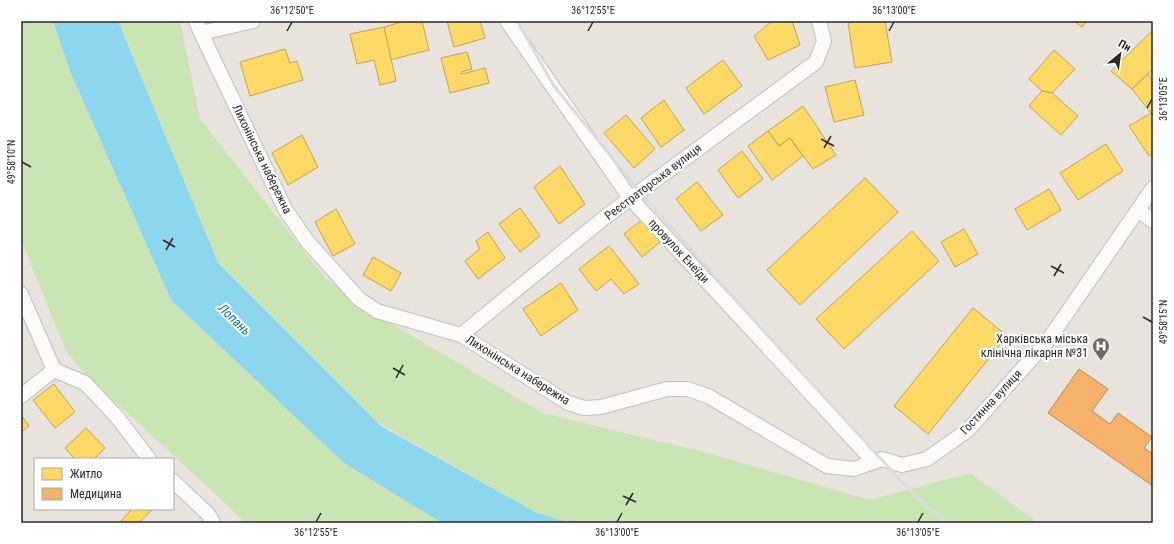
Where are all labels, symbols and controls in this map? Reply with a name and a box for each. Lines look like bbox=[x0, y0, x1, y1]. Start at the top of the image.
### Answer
text: 36°12'50"E bbox=[270, 5, 314, 16]
text: 36°12'55"E bbox=[571, 5, 615, 16]
text: 36°13'00"E bbox=[872, 5, 916, 16]
north arrow bbox=[1100, 34, 1140, 74]
text: Пн bbox=[1116, 37, 1133, 54]
text: 36°13'05"E bbox=[1158, 77, 1169, 121]
street label: Лихонінська набережна bbox=[229, 102, 295, 216]
text: 49°58'10"N bbox=[6, 140, 17, 184]
street label: Реєстраторська вулиця bbox=[602, 141, 704, 223]
street label: провулок Енеїди bbox=[646, 216, 712, 286]
water label: Лопань bbox=[215, 300, 254, 338]
text: 49°58'15"N bbox=[1158, 300, 1169, 344]
street label: Лихонінська набережна bbox=[463, 332, 573, 408]
place label: Харківська міська клінічна лікарня №31 bbox=[981, 332, 1088, 360]
hospital icon: Харківська міська клінічна лікарня №31 bbox=[1091, 336, 1111, 361]
street label: Гостинна вулиця bbox=[957, 367, 1025, 437]
legend bbox=[34, 458, 174, 510]
text: Житло bbox=[70, 467, 102, 481]
text: Медицина bbox=[70, 487, 122, 501]
text: 36°12'55"E bbox=[294, 527, 338, 538]
text: 36°13'00"E bbox=[595, 527, 639, 538]
text: 36°13'05"E bbox=[896, 527, 940, 538]

